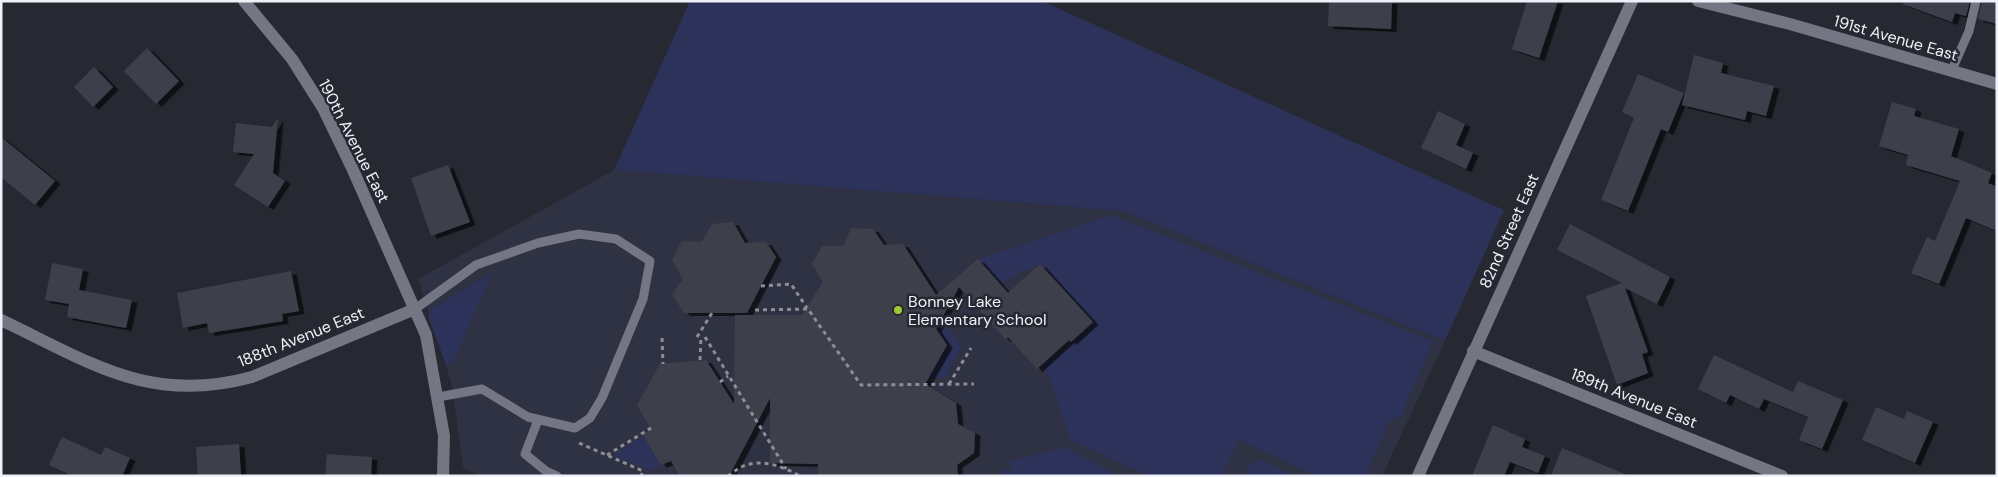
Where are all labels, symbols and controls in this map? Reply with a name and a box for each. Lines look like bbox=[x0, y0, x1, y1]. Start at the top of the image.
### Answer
street label: 191st Avenue East bbox=[1831, 10, 1961, 66]
street label: 190th Avenue East bbox=[314, 76, 394, 206]
street label: 82nd Street East bbox=[1474, 170, 1544, 292]
place label: Bonney Lake Elementary School bbox=[908, 291, 1046, 330]
street label: 188th Avenue East bbox=[235, 302, 367, 372]
marker: Bonney Lake Elementary School bbox=[892, 304, 904, 316]
street label: 189th Avenue East bbox=[1568, 363, 1700, 433]

